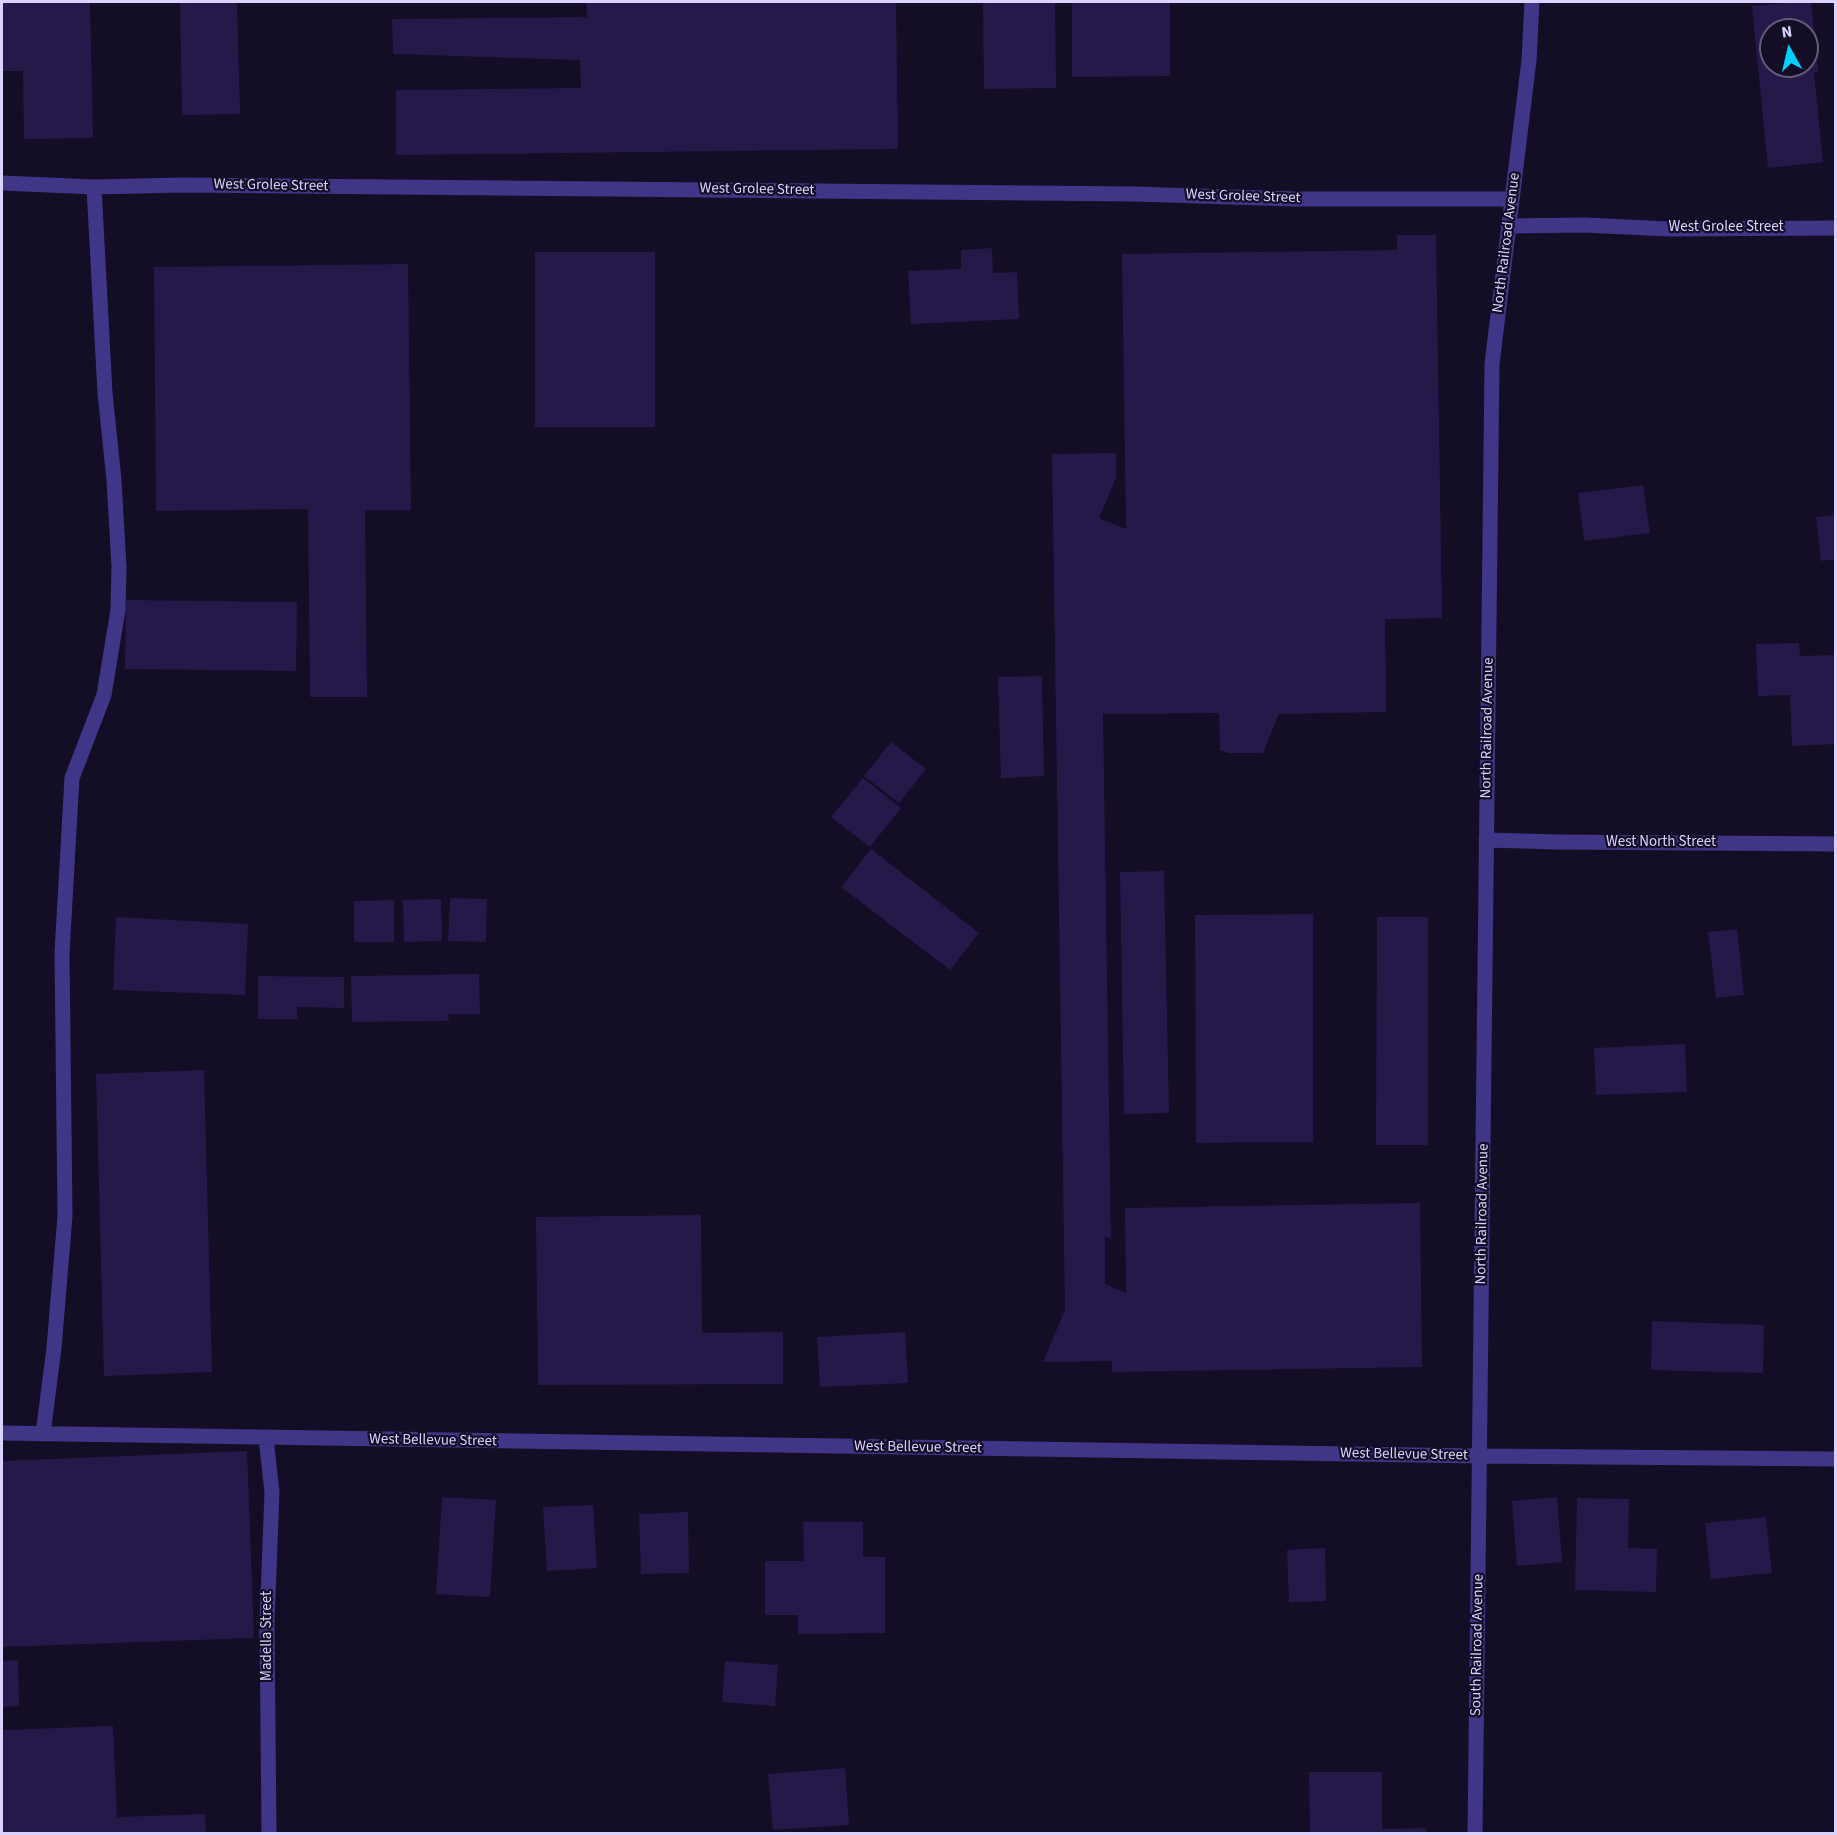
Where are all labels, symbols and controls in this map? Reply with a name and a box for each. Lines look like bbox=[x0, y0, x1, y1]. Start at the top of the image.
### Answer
north arrow bbox=[1759, 18, 1819, 78]
text: N bbox=[1780, 21, 1794, 44]
street label: North Railroad Avenue bbox=[1489, 172, 1525, 314]
street label: West Grolee Street bbox=[213, 176, 329, 196]
street label: West Grolee Street bbox=[699, 180, 815, 200]
street label: West Grolee Street bbox=[1185, 186, 1301, 208]
street label: West Grolee Street bbox=[1668, 219, 1784, 237]
street label: North Railroad Avenue bbox=[1478, 657, 1498, 799]
street label: West North Street bbox=[1606, 834, 1716, 852]
street label: North Railroad Avenue bbox=[1473, 1143, 1493, 1285]
street label: West Bellevue Street bbox=[369, 1431, 497, 1451]
street label: West Bellevue Street bbox=[854, 1438, 982, 1458]
street label: West Bellevue Street bbox=[1340, 1445, 1468, 1465]
street label: South Railroad Avenue bbox=[1468, 1574, 1488, 1716]
street label: Madella Street bbox=[259, 1591, 277, 1681]

